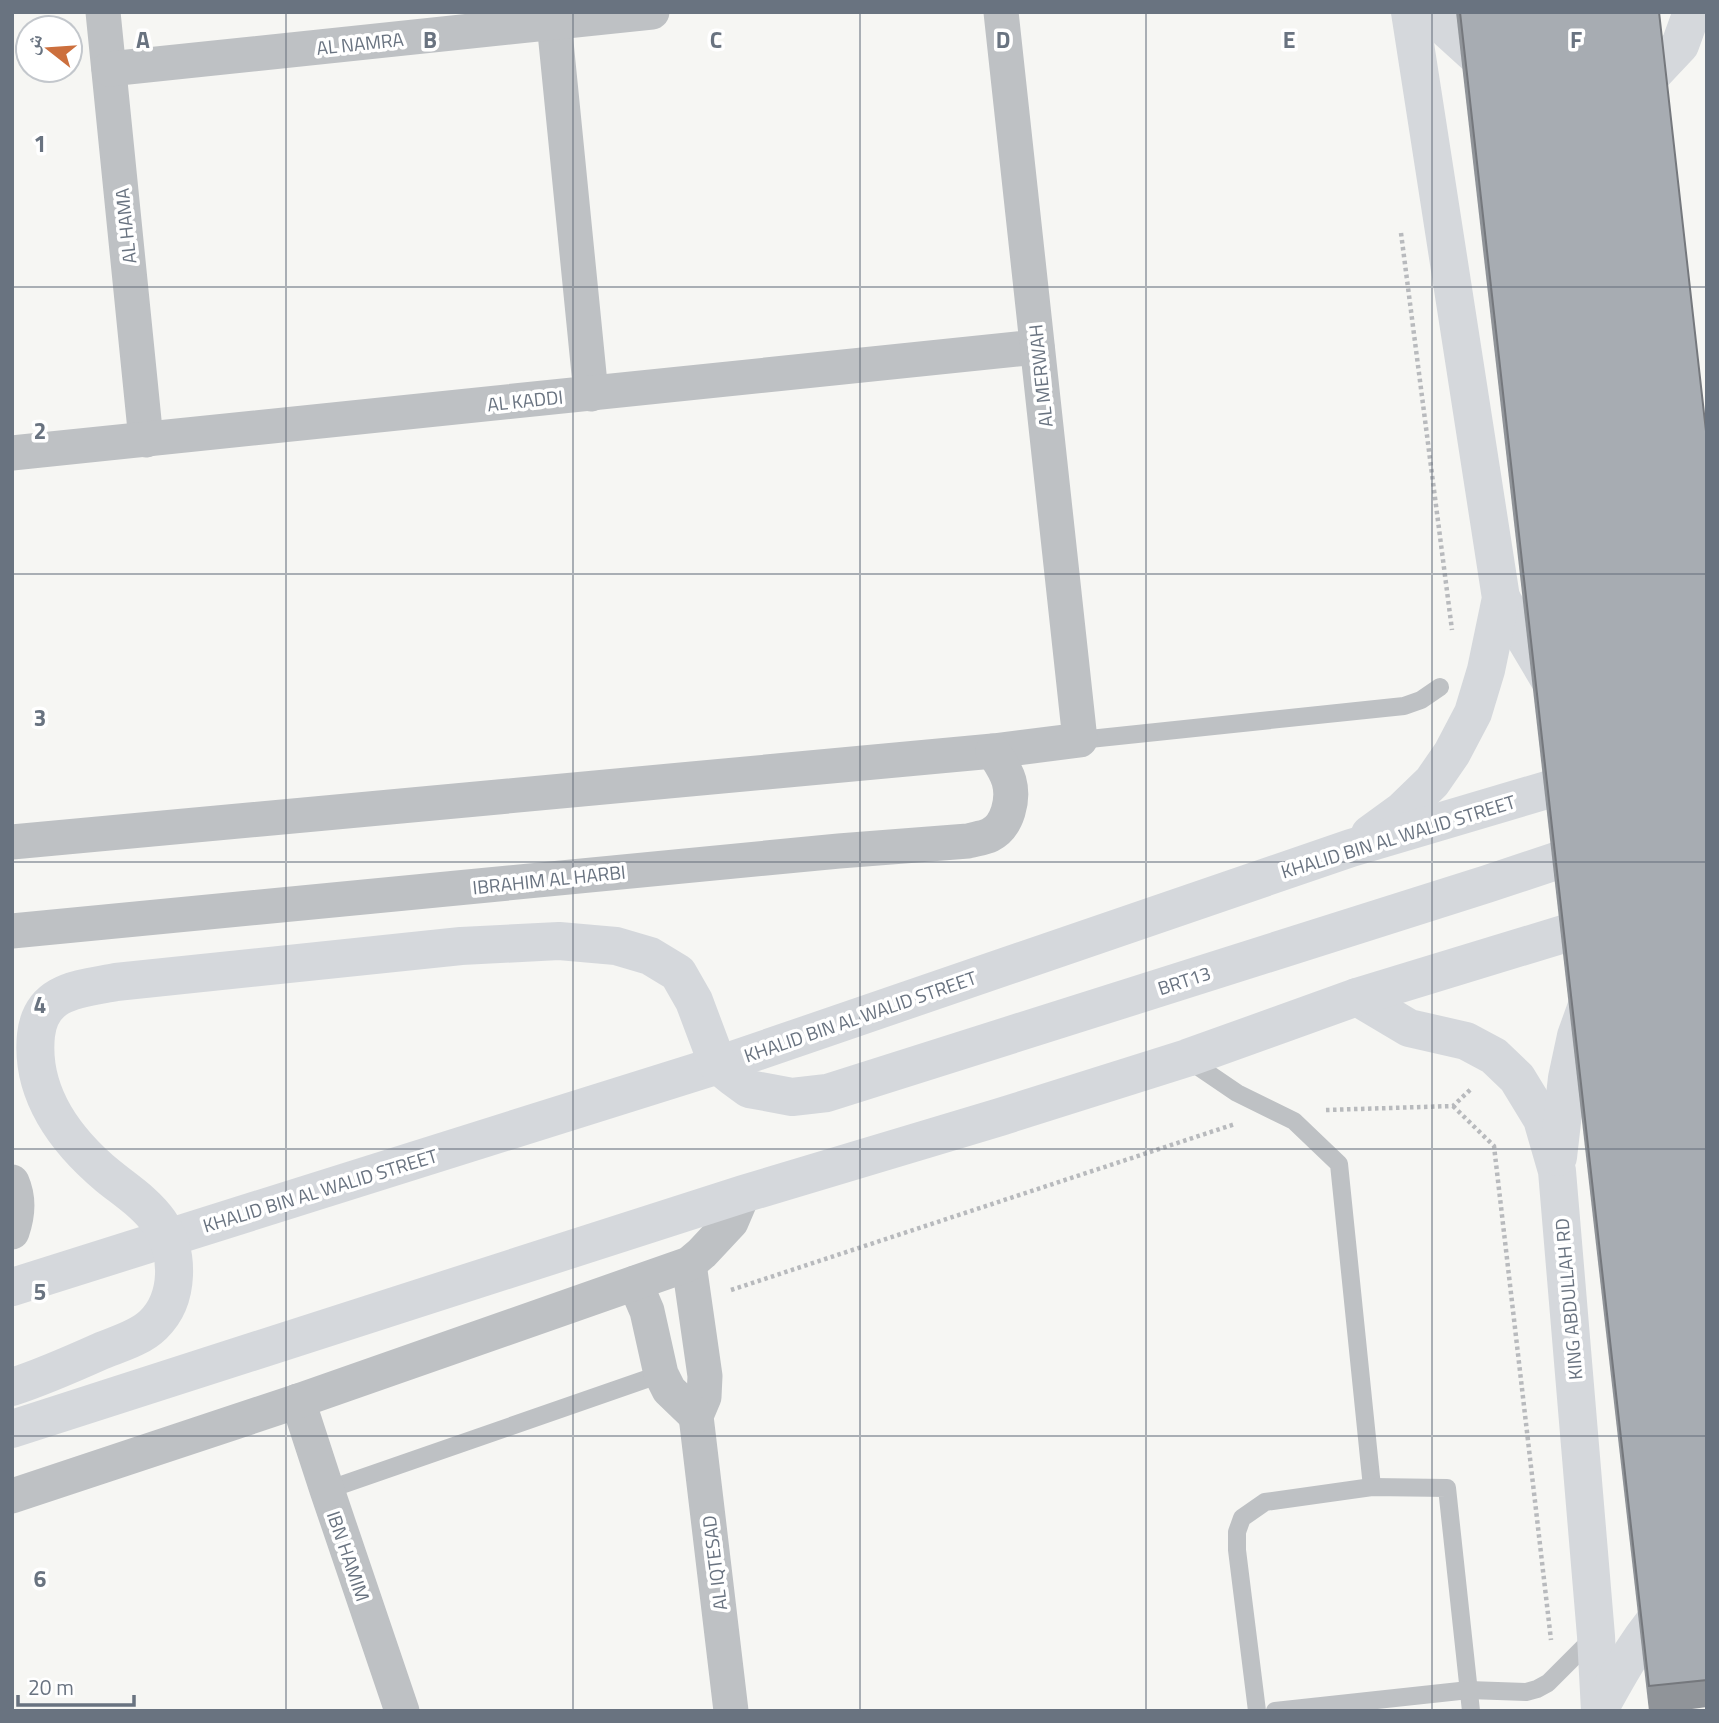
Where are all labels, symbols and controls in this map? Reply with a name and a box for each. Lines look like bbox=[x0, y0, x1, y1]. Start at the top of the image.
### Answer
north arrow bbox=[14, 14, 84, 84]
text: A bbox=[136, 22, 150, 57]
text: B bbox=[423, 22, 437, 57]
text: C bbox=[710, 22, 722, 57]
text: D bbox=[996, 22, 1010, 57]
text: E bbox=[1283, 22, 1295, 57]
text: F bbox=[1570, 22, 1582, 57]
street label: AL NAMRA bbox=[315, 24, 405, 62]
text: ش bbox=[15, 30, 49, 58]
text: 1 bbox=[34, 126, 46, 161]
street label: AL HAMA bbox=[107, 187, 143, 265]
street label: AL MERWAH bbox=[1020, 323, 1060, 429]
street label: AL KADDI bbox=[486, 382, 564, 418]
text: 2 bbox=[34, 413, 46, 448]
text: 3 bbox=[34, 700, 46, 735]
street label: KHALID BIN AL WALID STREET bbox=[1277, 786, 1519, 886]
street label: IBRAHIM AL HARBI bbox=[471, 857, 627, 901]
street label: BRT13 bbox=[1154, 958, 1214, 1002]
street label: KHALID BIN AL WALID STREET bbox=[740, 963, 980, 1069]
text: 4 bbox=[34, 987, 46, 1022]
street label: KHALID BIN AL WALID STREET bbox=[199, 1140, 441, 1240]
street label: KING ABDULLAH RD bbox=[1546, 1217, 1590, 1381]
text: 5 bbox=[34, 1274, 46, 1309]
street label: IBN HAMIM bbox=[320, 1507, 378, 1605]
street label: AL IQTESAD bbox=[694, 1514, 734, 1612]
text: 6 bbox=[34, 1561, 47, 1596]
scale bar bbox=[18, 1664, 133, 1708]
text: 20 m bbox=[28, 1671, 74, 1703]

